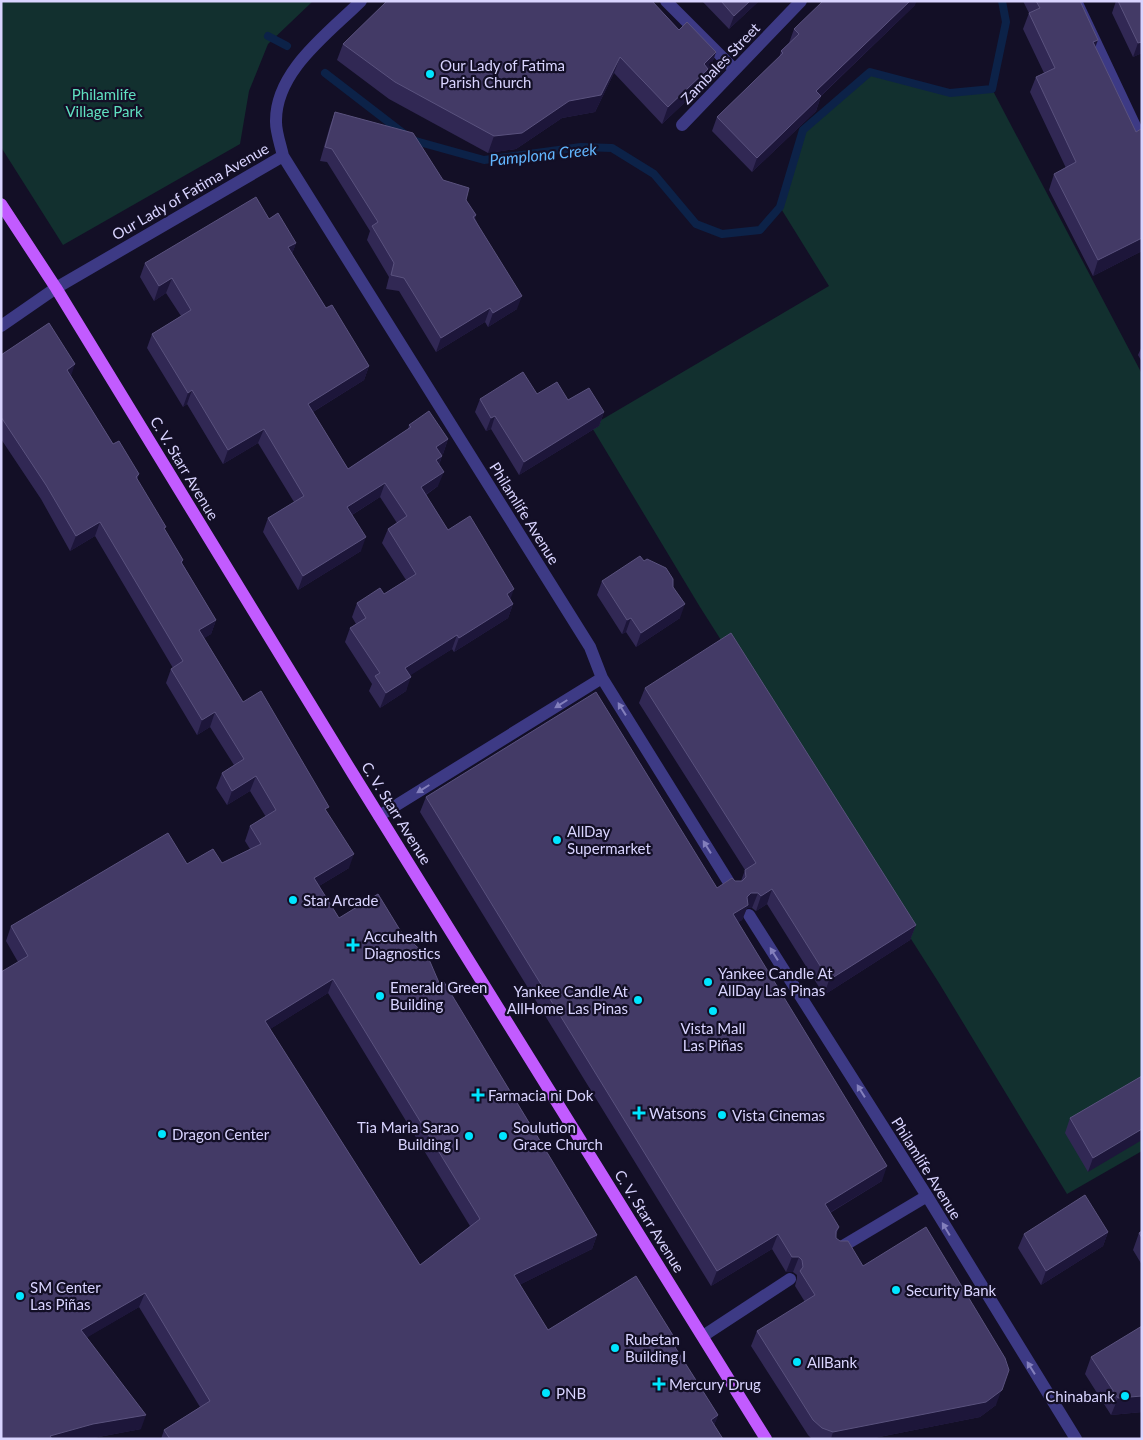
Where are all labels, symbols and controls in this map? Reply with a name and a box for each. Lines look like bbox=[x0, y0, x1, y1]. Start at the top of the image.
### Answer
street label: Zambales Street bbox=[677, 18, 764, 107]
place label: Our Lady of Fatima Parish Church bbox=[440, 56, 565, 91]
marker: Our Lady of Fatima Parish Church bbox=[424, 68, 436, 80]
park label: Philamlife Village Park bbox=[65, 85, 143, 120]
street label: Our Lady of Fatima Avenue bbox=[108, 139, 272, 243]
water label: Pamplona Creek bbox=[488, 139, 598, 169]
street label: C. V. Starr Avenue bbox=[147, 413, 223, 523]
street label: Philamlife Avenue bbox=[486, 458, 564, 568]
one-way arrow bbox=[555, 699, 568, 708]
one-way arrow bbox=[617, 703, 626, 716]
street label: C. V. Starr Avenue bbox=[358, 758, 436, 868]
one-way arrow bbox=[416, 784, 430, 794]
place label: AllDay Supermarket bbox=[567, 822, 651, 857]
marker: AllDay Supermarket bbox=[551, 834, 563, 846]
one-way arrow bbox=[703, 841, 712, 854]
place label: Star Arcade bbox=[303, 891, 378, 909]
marker: Star Arcade bbox=[287, 894, 299, 906]
place label: Accuhealth Diagnostics bbox=[364, 927, 440, 962]
marker: Accuhealth Diagnostics bbox=[346, 938, 360, 952]
one-way arrow bbox=[769, 947, 779, 960]
place label: Yankee Candle At AllDay Las Pinas bbox=[718, 964, 833, 999]
marker: Yankee Candle At AllDay Las Pinas bbox=[702, 976, 714, 988]
place label: Emerald Green Building bbox=[390, 978, 487, 1013]
place label: Yankee Candle At AllHome Las Pinas bbox=[507, 982, 629, 1017]
marker: Emerald Green Building bbox=[374, 990, 386, 1002]
marker: Yankee Candle At AllHome Las Pinas bbox=[632, 994, 644, 1006]
marker: Vista Mall Las Piñas bbox=[707, 1005, 719, 1017]
place label: Vista Mall Las Piñas bbox=[680, 1019, 746, 1054]
one-way arrow bbox=[856, 1085, 865, 1098]
place label: Farmacia ni Dok bbox=[488, 1086, 594, 1104]
marker: Farmacia ni Dok bbox=[472, 1089, 484, 1101]
place label: Watsons bbox=[649, 1104, 706, 1122]
place label: Vista Cinemas bbox=[732, 1106, 825, 1124]
marker: Watsons bbox=[633, 1107, 645, 1119]
marker: Vista Cinemas bbox=[716, 1109, 728, 1121]
street label: Philamlife Avenue bbox=[888, 1113, 966, 1223]
place label: Tia Maria Sarao Building I bbox=[357, 1118, 459, 1153]
place label: Soulution Grace Church bbox=[513, 1118, 603, 1153]
place label: Dragon Center bbox=[172, 1125, 270, 1143]
marker: Dragon Center bbox=[156, 1128, 168, 1140]
marker: Tia Maria Sarao Building I bbox=[463, 1130, 475, 1142]
marker: Soulution Grace Church bbox=[497, 1130, 509, 1142]
street label: C. V. Starr Avenue bbox=[611, 1166, 689, 1276]
one-way arrow bbox=[942, 1223, 951, 1236]
place label: SM Center Las Piñas bbox=[30, 1278, 101, 1313]
place label: Security Bank bbox=[906, 1281, 997, 1299]
marker: Security Bank bbox=[890, 1284, 902, 1296]
marker: SM Center Las Piñas bbox=[14, 1290, 26, 1302]
place label: Rubetan Building I bbox=[625, 1330, 686, 1365]
marker: Rubetan Building I bbox=[609, 1342, 621, 1354]
place label: AllBank bbox=[807, 1353, 857, 1371]
marker: AllBank bbox=[791, 1356, 803, 1368]
one-way arrow bbox=[1027, 1361, 1036, 1374]
place label: Mercury Drug bbox=[669, 1375, 761, 1393]
marker: Mercury Drug bbox=[653, 1378, 665, 1390]
place label: PNB bbox=[556, 1384, 586, 1402]
marker: PNB bbox=[540, 1387, 552, 1399]
place label: Chinabank bbox=[1045, 1387, 1115, 1405]
marker: Chinabank bbox=[1119, 1390, 1131, 1402]

